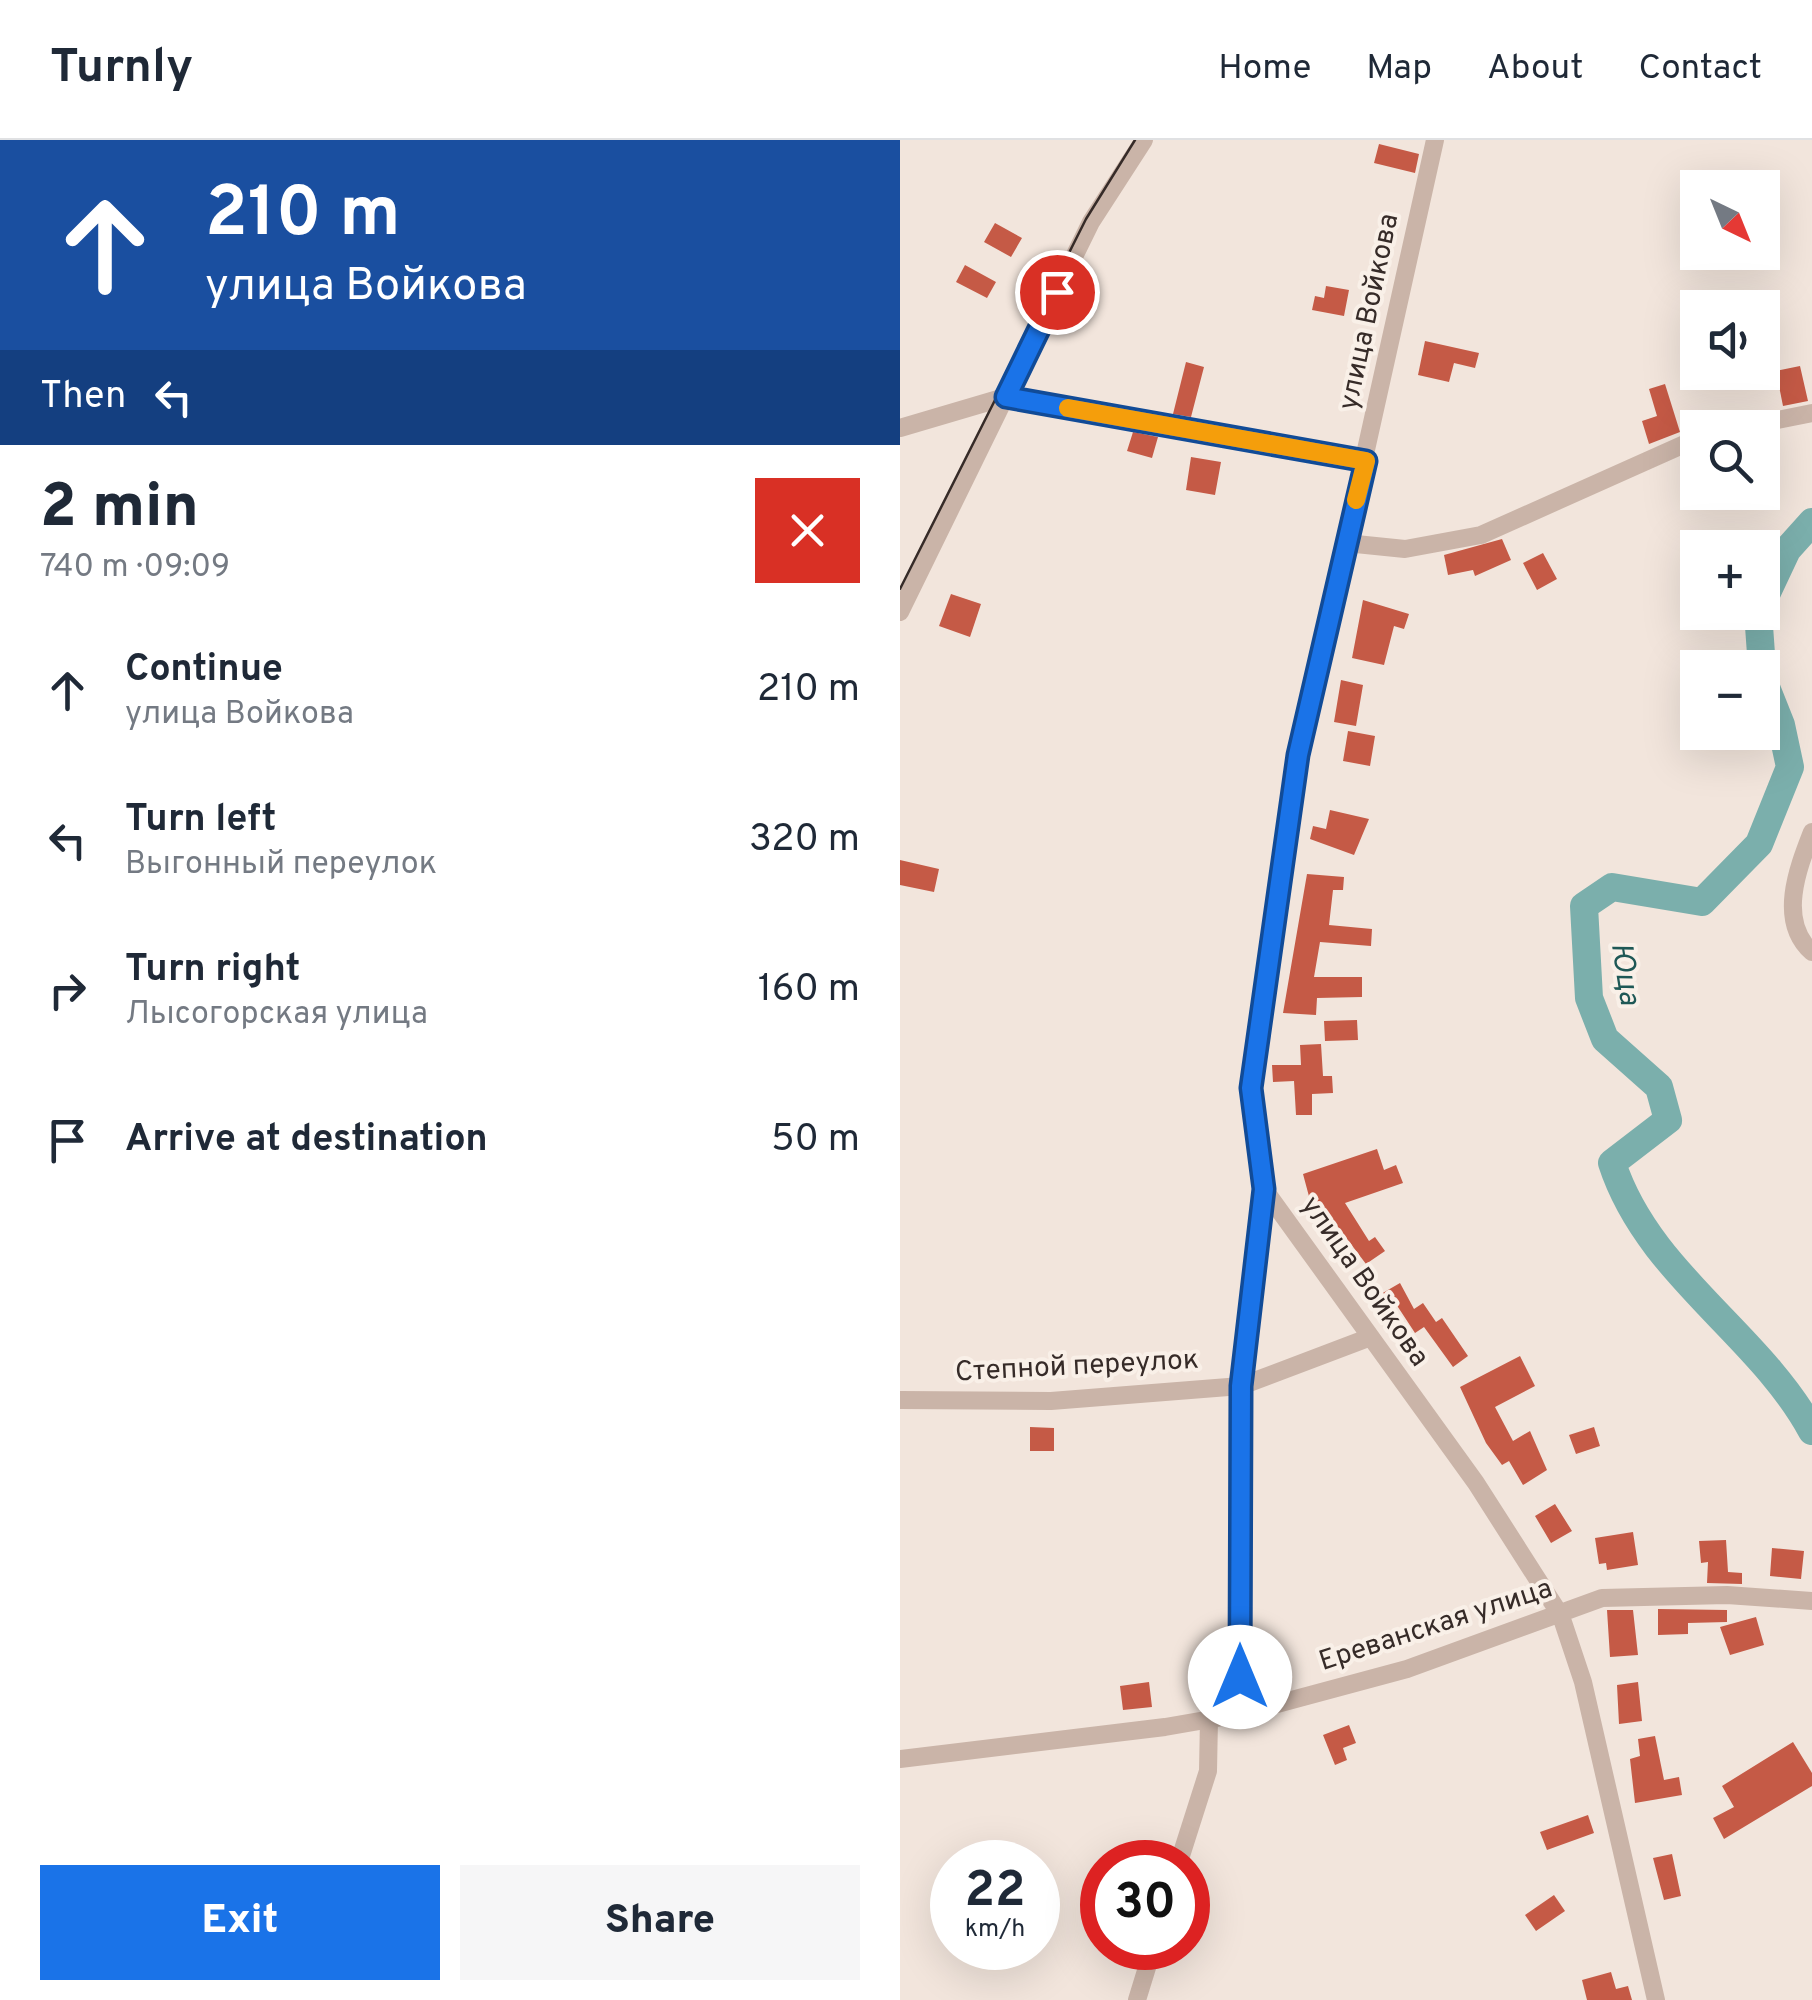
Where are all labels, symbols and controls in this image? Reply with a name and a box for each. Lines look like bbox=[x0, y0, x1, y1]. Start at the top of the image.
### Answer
text: Turnly bbox=[50, 39, 193, 99]
text: Home bbox=[1218, 47, 1311, 91]
text: Map bbox=[1366, 47, 1432, 91]
text: About bbox=[1487, 47, 1583, 91]
text: Contact bbox=[1638, 47, 1762, 91]
north arrow bbox=[1680, 170, 1780, 270]
map controls bbox=[1680, 170, 1780, 750]
text: 210 m bbox=[205, 172, 401, 261]
icon: ahead bbox=[40, 180, 170, 310]
street label: улица Войкова bbox=[1332, 210, 1408, 414]
pin bbox=[1015, 250, 1100, 335]
text: улица Войкова bbox=[205, 259, 527, 316]
icon: arrive bbox=[1030, 265, 1085, 320]
button: sound bbox=[1680, 290, 1780, 390]
icon: left bbox=[146, 370, 201, 425]
text: Then bbox=[40, 373, 126, 422]
button: search bbox=[1680, 410, 1780, 510]
text: 2 min bbox=[40, 472, 199, 548]
button: close bbox=[755, 478, 860, 583]
button: + bbox=[1680, 530, 1780, 630]
text: 740 m · 09:09 bbox=[40, 548, 230, 588]
text: Continue bbox=[125, 646, 283, 695]
button: − bbox=[1680, 650, 1780, 750]
icon: ahead bbox=[40, 663, 95, 718]
text: 210 m bbox=[757, 666, 860, 715]
text: улица Войкова bbox=[125, 695, 354, 735]
text: Turn left bbox=[125, 796, 277, 845]
icon: left bbox=[40, 813, 95, 868]
text: 320 m bbox=[749, 816, 860, 865]
text: Выгонный переулок bbox=[125, 845, 437, 885]
water label: Юца bbox=[1601, 940, 1647, 1008]
text: Turn right bbox=[125, 946, 300, 995]
icon: right bbox=[40, 963, 95, 1018]
text: 160 m bbox=[758, 966, 860, 1015]
text: Лысогорская улица bbox=[125, 995, 428, 1035]
icon: arrive bbox=[40, 1113, 95, 1168]
text: Arrive at destination bbox=[125, 1116, 488, 1165]
text: 50 m bbox=[771, 1116, 860, 1165]
street label: улица Войкова bbox=[1292, 1190, 1436, 1374]
street label: Степной переулок bbox=[954, 1343, 1200, 1391]
street label: Ереванская улица bbox=[1315, 1571, 1557, 1681]
position arrow bbox=[1188, 1625, 1292, 1729]
speed limit sign: 30 bbox=[1080, 1840, 1210, 1970]
text: 22 bbox=[964, 1861, 1026, 1924]
button: Exit bbox=[40, 1865, 440, 1980]
button: Share bbox=[460, 1865, 860, 1980]
text: km/h bbox=[965, 1914, 1025, 1946]

